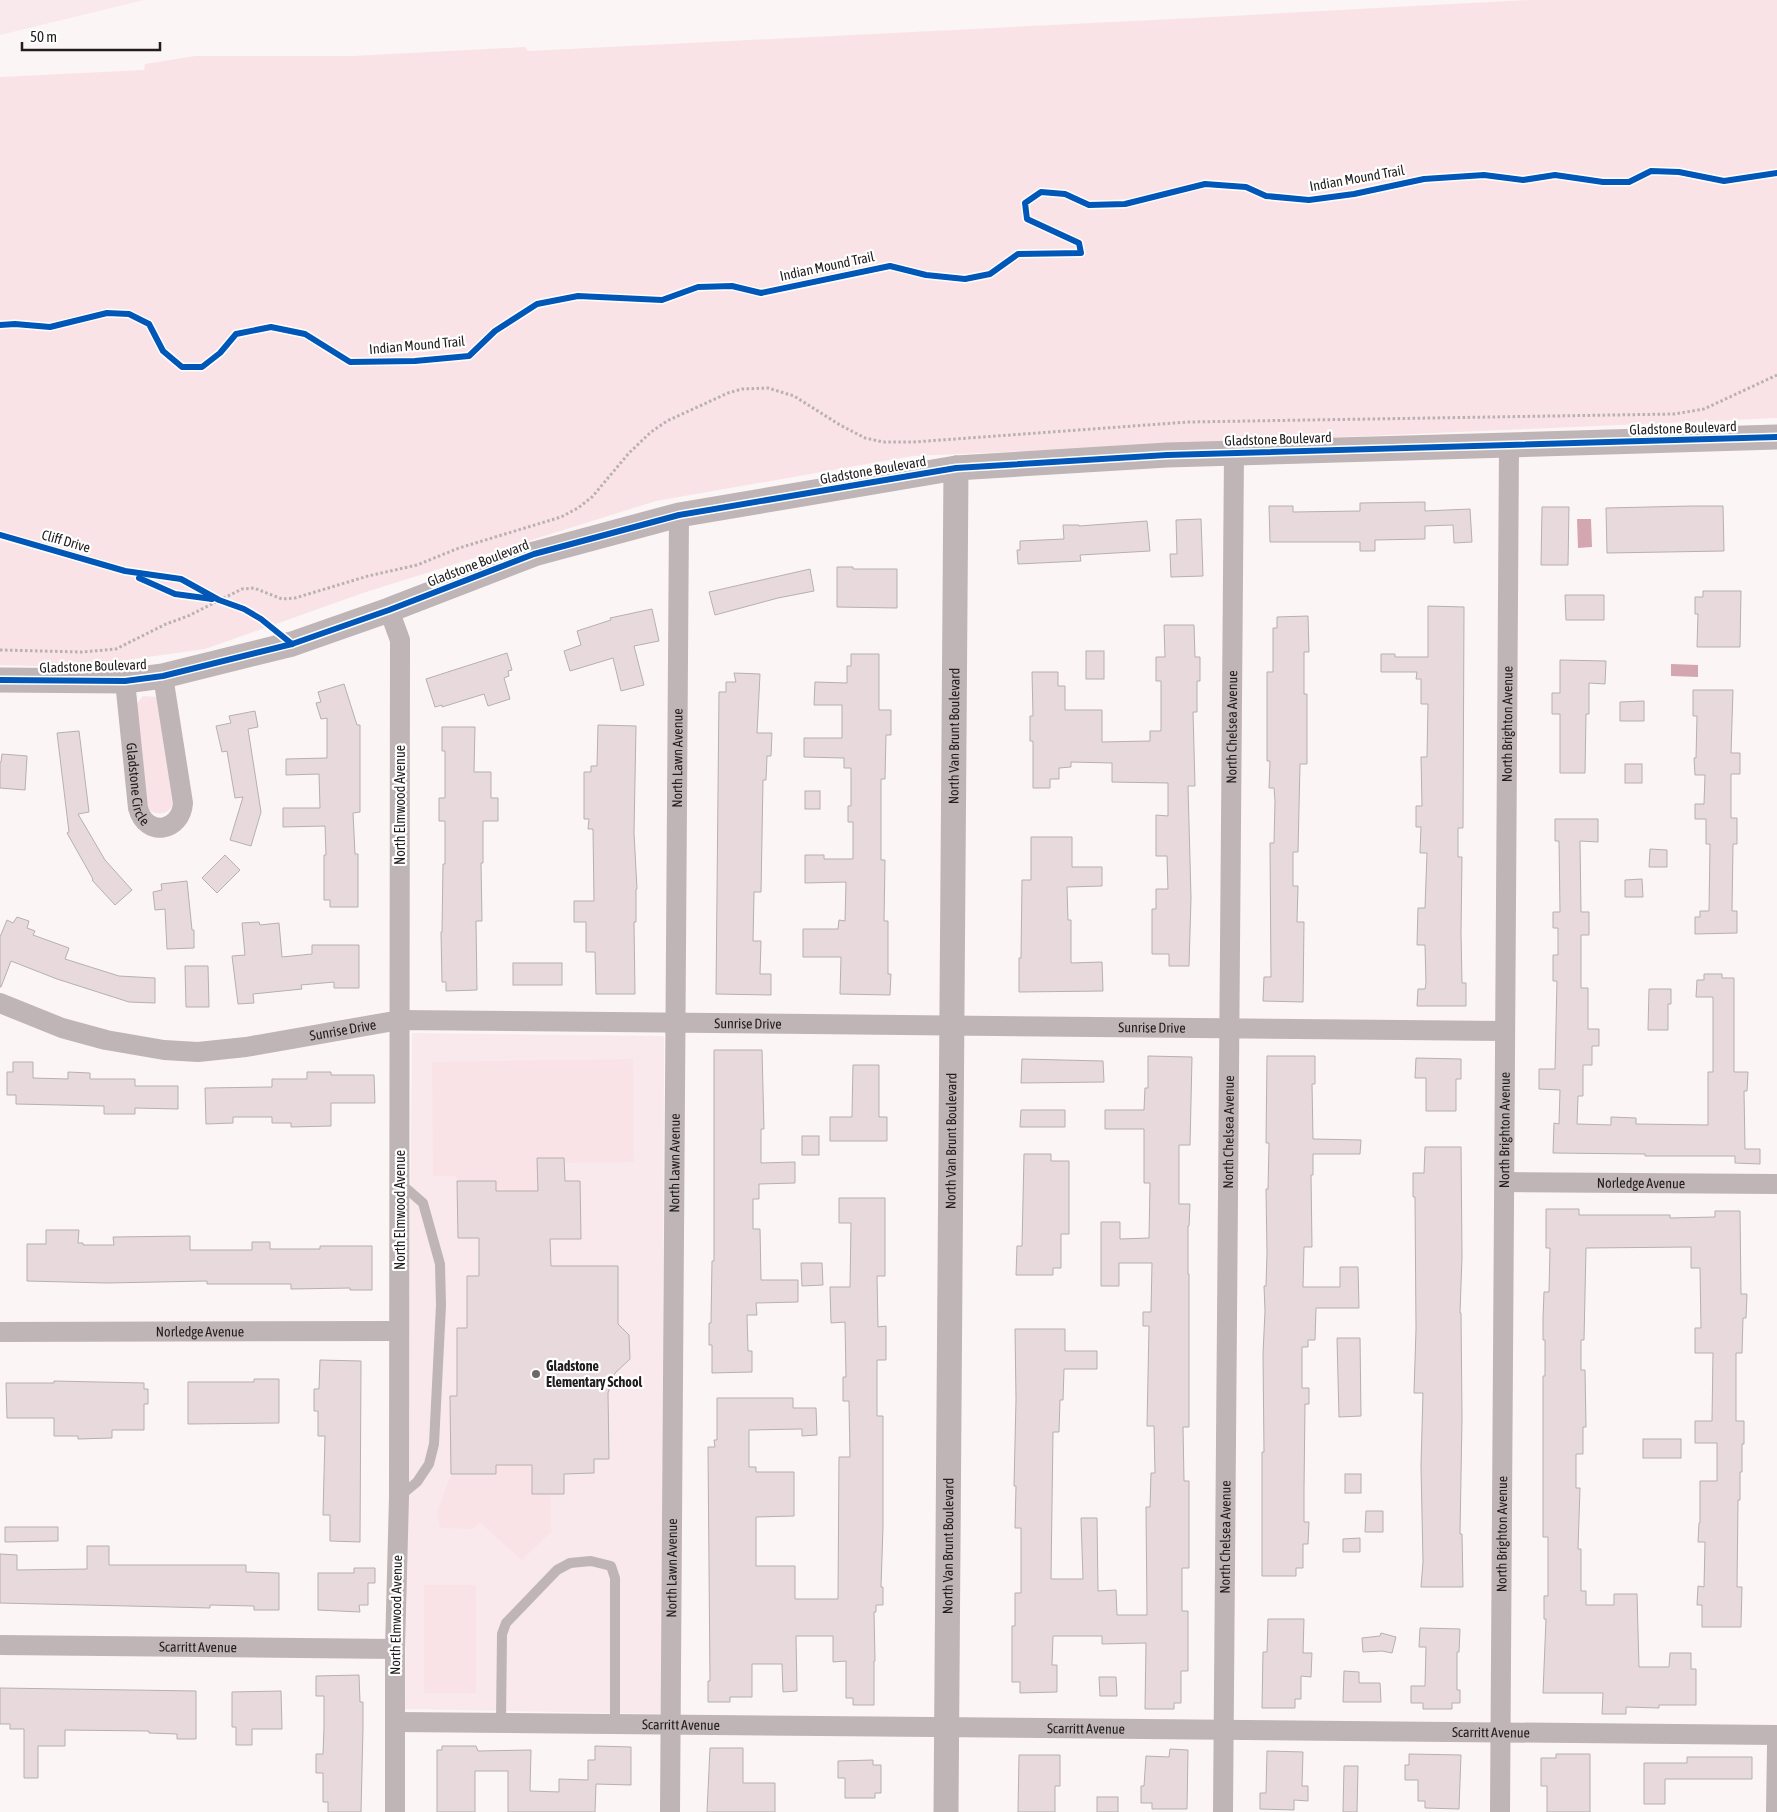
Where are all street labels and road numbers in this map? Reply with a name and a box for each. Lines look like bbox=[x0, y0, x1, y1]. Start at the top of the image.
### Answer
street label: Indian Mound Trail bbox=[1308, 162, 1406, 194]
street label: Indian Mound Trail bbox=[778, 248, 876, 284]
street label: Indian Mound Trail bbox=[368, 333, 466, 357]
street label: Gladstone Boulevard bbox=[1629, 418, 1737, 438]
street label: Gladstone Boulevard bbox=[1224, 429, 1332, 449]
street label: Gladstone Boulevard bbox=[819, 453, 927, 487]
street label: Cliff Drive bbox=[40, 526, 92, 556]
street label: Gladstone Boulevard bbox=[425, 536, 531, 590]
street label: Gladstone Boulevard bbox=[39, 656, 147, 676]
street label: North Brighton Avenue bbox=[1499, 666, 1516, 782]
street label: North Van Brunt Boulevard bbox=[945, 668, 963, 804]
street label: North Chelsea Avenue bbox=[1223, 670, 1240, 784]
street label: North Lawn Avenue bbox=[669, 708, 686, 808]
street label: Gladstone Circle bbox=[123, 742, 153, 829]
street label: North Elmwood Avenue bbox=[392, 745, 408, 865]
street label: Sunrise Drive bbox=[714, 1015, 782, 1032]
street label: Sunrise Drive bbox=[308, 1016, 377, 1044]
street label: Sunrise Drive bbox=[1118, 1019, 1186, 1036]
street label: North Brighton Avenue bbox=[1496, 1072, 1513, 1188]
street label: North Van Brunt Boulevard bbox=[942, 1073, 959, 1209]
street label: North Chelsea Avenue bbox=[1220, 1075, 1237, 1189]
street label: North Lawn Avenue bbox=[666, 1113, 683, 1213]
street label: North Elmwood Avenue bbox=[392, 1150, 408, 1270]
street label: Norledge Avenue bbox=[1597, 1175, 1685, 1191]
street label: Norledge Avenue bbox=[156, 1323, 244, 1340]
street label: North Brighton Avenue bbox=[1493, 1476, 1510, 1592]
street label: North Van Brunt Boulevard bbox=[939, 1478, 956, 1614]
street label: North Chelsea Avenue bbox=[1217, 1480, 1234, 1594]
street label: North Lawn Avenue bbox=[663, 1518, 680, 1618]
street label: North Elmwood Avenue bbox=[387, 1555, 405, 1675]
street label: Scarritt Avenue bbox=[159, 1639, 237, 1655]
street label: Scarritt Avenue bbox=[642, 1716, 720, 1733]
street label: Scarritt Avenue bbox=[1047, 1720, 1125, 1737]
street label: Scarritt Avenue bbox=[1452, 1724, 1530, 1741]

